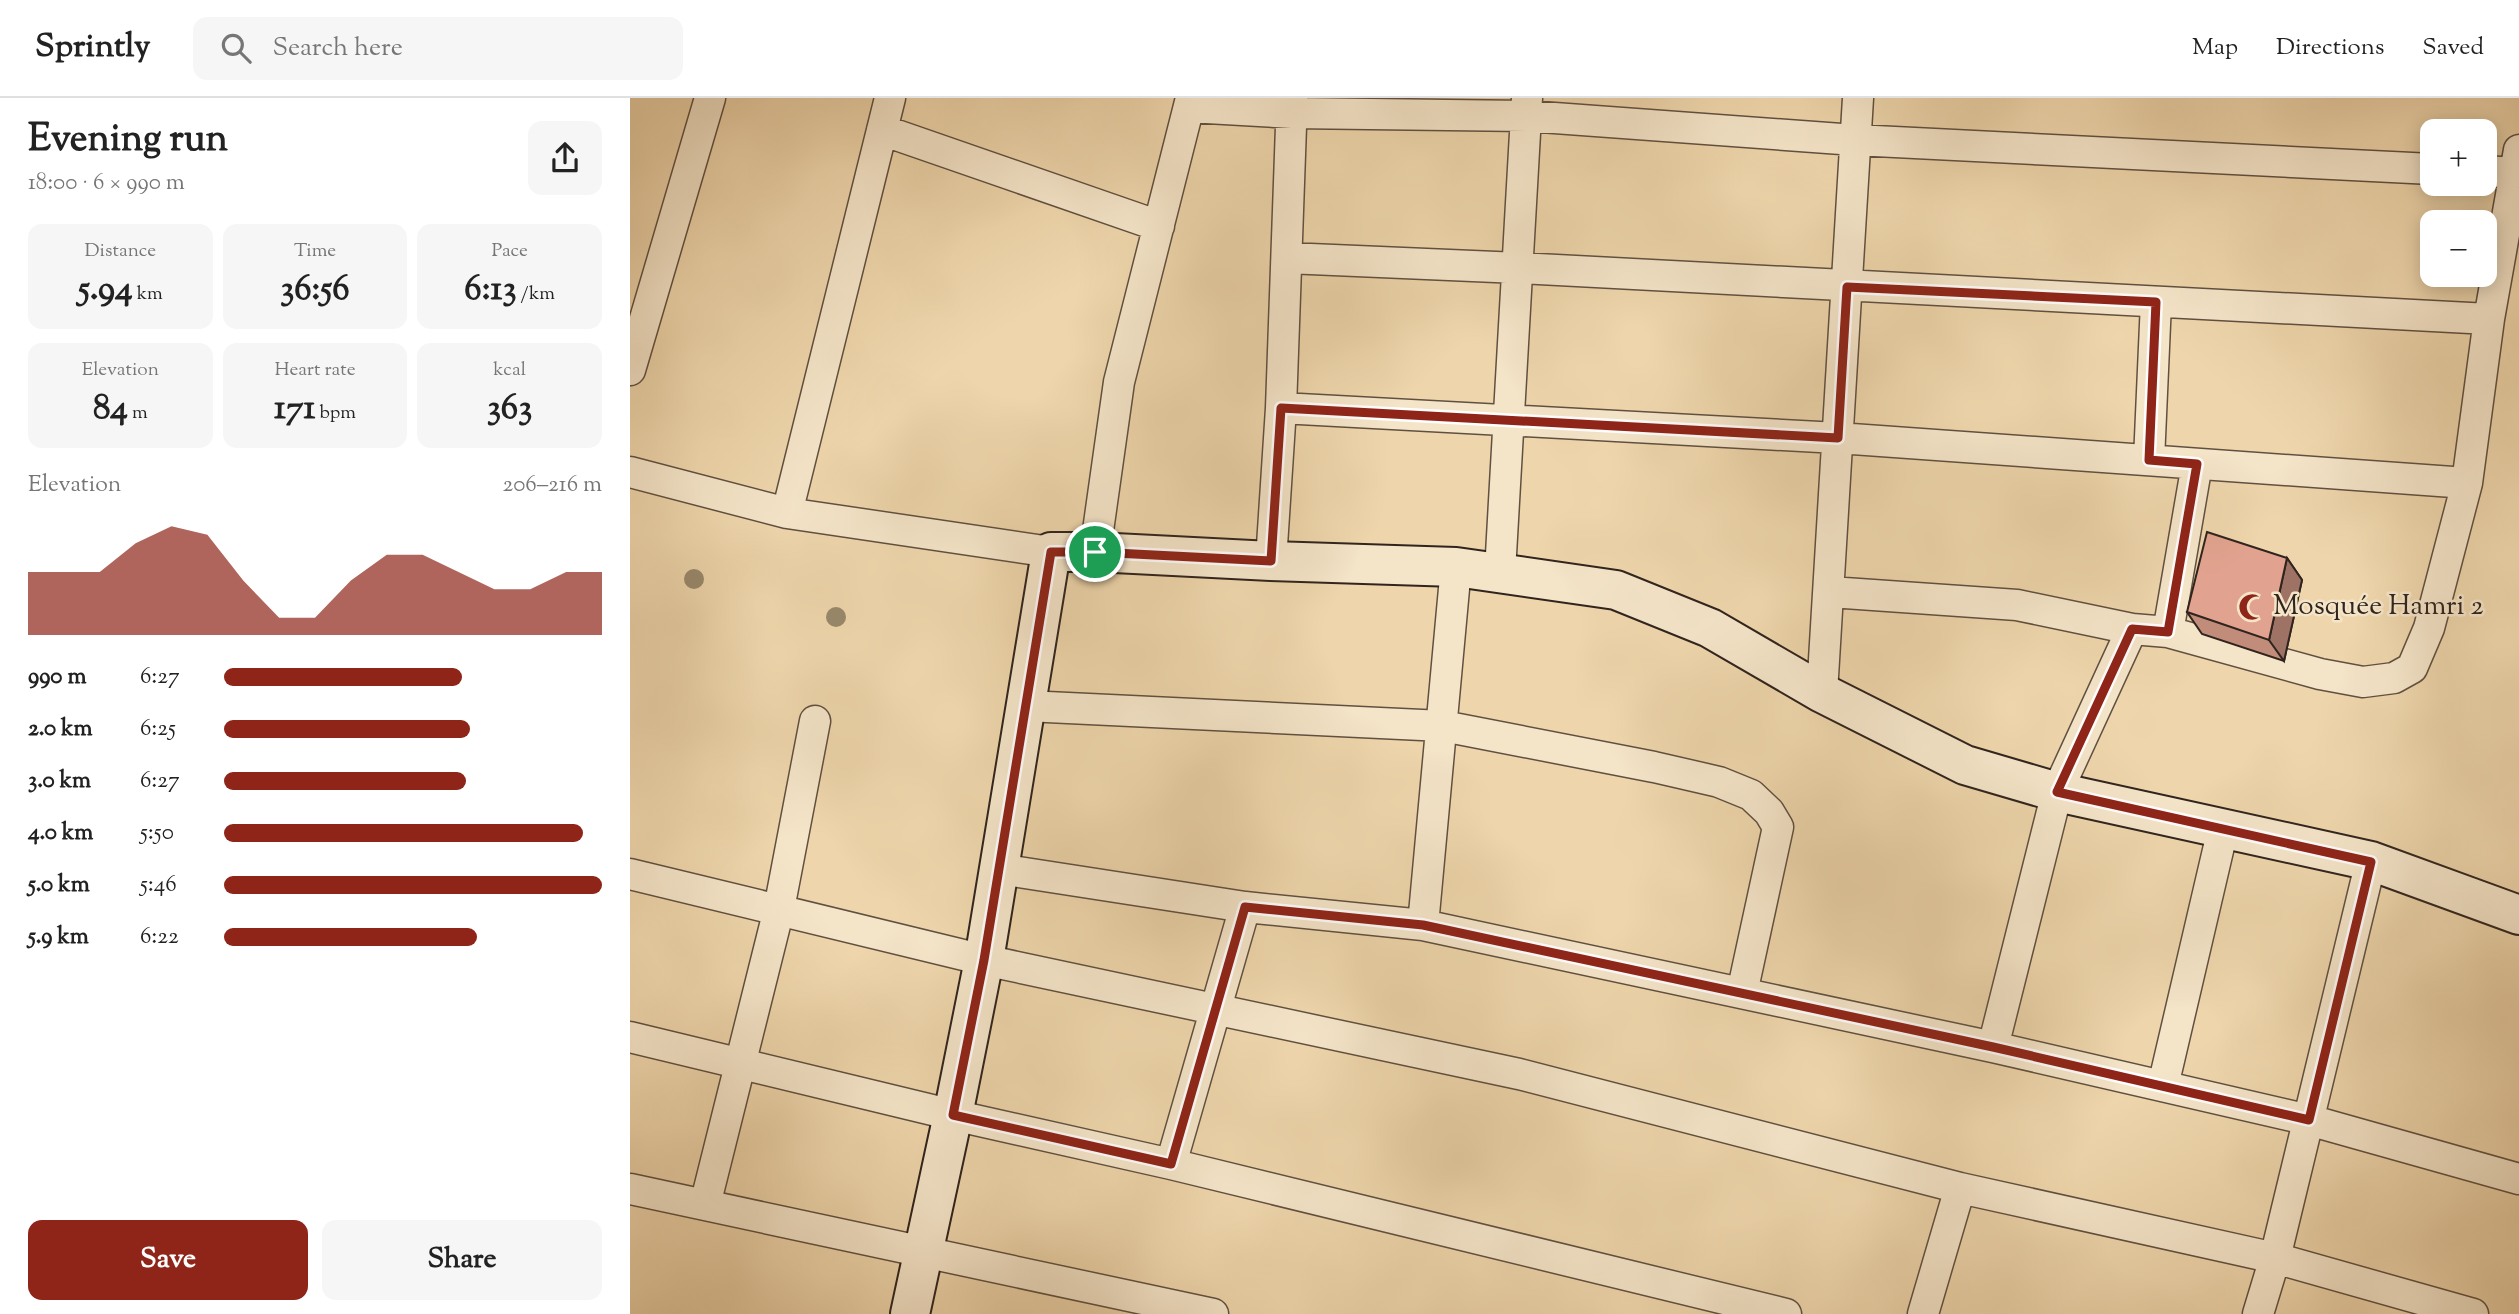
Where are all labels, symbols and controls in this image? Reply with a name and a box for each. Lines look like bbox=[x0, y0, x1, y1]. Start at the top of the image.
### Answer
search box bbox=[193, 17, 683, 80]
text: Sprintly bbox=[35, 24, 151, 72]
icon: search bbox=[217, 29, 255, 67]
text: Search here bbox=[273, 30, 403, 67]
text: Map bbox=[2192, 31, 2238, 65]
text: Directions bbox=[2276, 31, 2384, 65]
text: Saved bbox=[2422, 31, 2484, 65]
text: Evening run bbox=[28, 114, 228, 168]
map controls bbox=[2420, 119, 2497, 287]
button: + bbox=[2420, 119, 2497, 196]
button: share bbox=[528, 121, 602, 195]
text: 18:00 · 6 × 990 m bbox=[28, 167, 185, 200]
button: − bbox=[2420, 210, 2497, 287]
text: Distance bbox=[85, 238, 156, 265]
text: Time bbox=[294, 238, 336, 265]
text: Pace bbox=[491, 238, 528, 265]
text: 5.94 bbox=[78, 265, 133, 316]
text: 36:56 bbox=[280, 265, 350, 316]
text: 6:13 bbox=[464, 265, 517, 316]
text: km bbox=[133, 281, 163, 308]
text: /km bbox=[517, 281, 555, 308]
text: Elevation bbox=[82, 357, 159, 384]
text: Heart rate bbox=[274, 357, 356, 384]
text: kcal bbox=[493, 357, 526, 384]
text: 84 bbox=[93, 384, 128, 435]
text: 171 bbox=[274, 384, 315, 435]
text: 363 bbox=[487, 384, 532, 435]
text: m bbox=[128, 400, 148, 427]
text: bpm bbox=[315, 400, 356, 427]
text: Elevation bbox=[28, 469, 121, 502]
text: 206–216 m bbox=[502, 469, 602, 502]
pin bbox=[1065, 522, 1125, 582]
icon: arrive bbox=[1076, 533, 1114, 571]
place label: Mosquée Hamri 2 bbox=[2273, 587, 2484, 627]
mosque icon: Mosquée Hamri 2 bbox=[2237, 592, 2267, 622]
text: 990 m bbox=[28, 661, 86, 694]
text: 6:27 bbox=[140, 661, 179, 694]
text: 2.0 km bbox=[28, 713, 93, 746]
text: 6:25 bbox=[140, 713, 176, 746]
text: 3.0 km bbox=[28, 765, 91, 798]
text: 6:27 bbox=[140, 765, 179, 798]
text: 4.0 km bbox=[28, 817, 93, 850]
text: 5:50 bbox=[140, 817, 174, 850]
text: 5.0 km bbox=[28, 869, 90, 902]
text: 5:46 bbox=[140, 869, 177, 902]
text: 5.9 km bbox=[28, 921, 89, 954]
text: 6:22 bbox=[140, 921, 179, 954]
button: Save bbox=[28, 1220, 308, 1300]
button: Share bbox=[322, 1220, 602, 1300]

